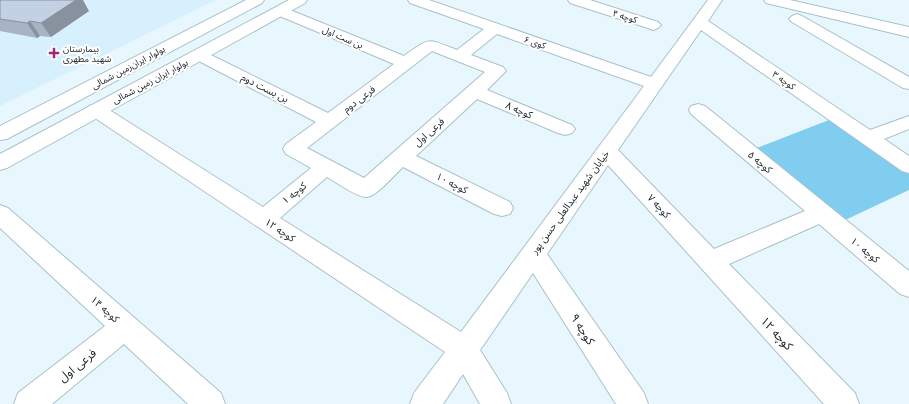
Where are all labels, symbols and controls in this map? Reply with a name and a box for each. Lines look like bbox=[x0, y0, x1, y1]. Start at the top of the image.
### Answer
street label: کوچه ۴ bbox=[611, 7, 639, 26]
street label: بن ست اول bbox=[321, 23, 365, 51]
street label: کوی ۶ bbox=[522, 33, 548, 52]
place label: بیمارستان شهید مطهری bbox=[63, 43, 111, 65]
street label: بولوار ایران‌زمین شمالی bbox=[89, 43, 167, 92]
marker: بیمارستان شهید مطهری bbox=[48, 47, 60, 59]
street label: بولوار ایران زمین شمالی bbox=[110, 56, 190, 106]
street label: کوچه ۳ bbox=[770, 68, 798, 93]
street label: بن بست دوم bbox=[238, 70, 291, 107]
street label: فرعی دوم bbox=[340, 82, 379, 117]
street label: کوچه ۸ bbox=[504, 99, 535, 122]
street label: فرعی اول bbox=[411, 114, 448, 149]
street label: خیابان شهید عبدالعلی حسن پور bbox=[527, 147, 612, 257]
street label: کوچه ۵ bbox=[745, 148, 776, 177]
street label: کوچه ۱۰ bbox=[434, 170, 471, 197]
street label: کوچه ۱ bbox=[279, 179, 310, 207]
street label: کوچه ۷ bbox=[645, 191, 674, 221]
street label: کوچه ۱۲ bbox=[262, 215, 298, 245]
street label: کوچه ۱۰ bbox=[848, 234, 883, 266]
street label: کوچه ۱۴ bbox=[88, 293, 123, 326]
street label: کوچه ۹ bbox=[567, 311, 599, 349]
street label: کوچه ۱۲ bbox=[757, 313, 797, 354]
street label: فرعی اول bbox=[55, 345, 99, 385]

